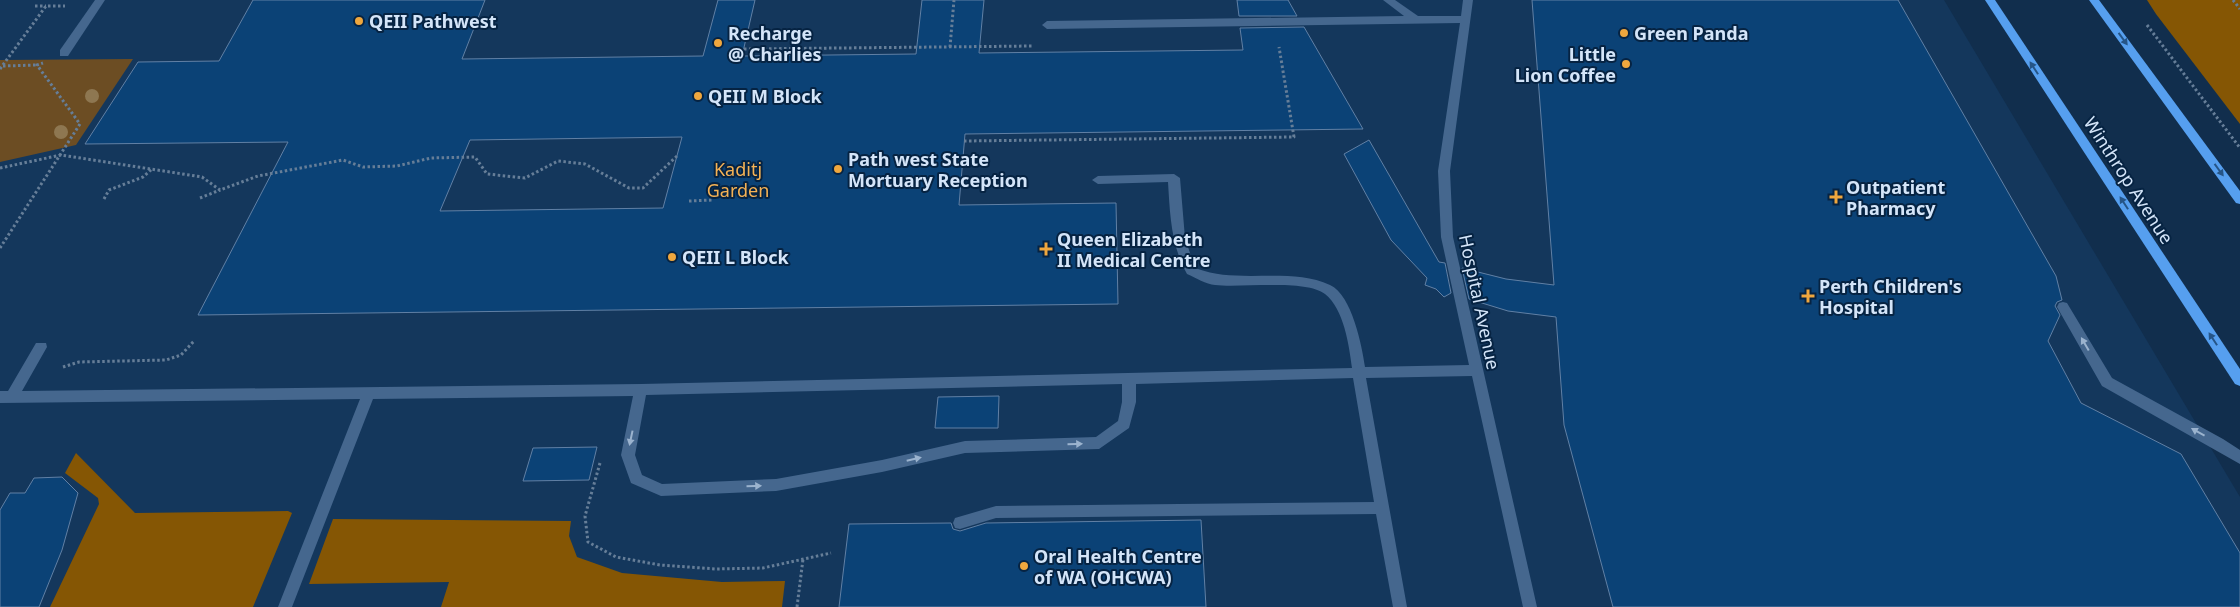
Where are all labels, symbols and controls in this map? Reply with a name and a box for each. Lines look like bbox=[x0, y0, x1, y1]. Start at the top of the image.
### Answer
place label: QEII Pathwest bbox=[369, 9, 497, 33]
marker: QEII Pathwest bbox=[353, 15, 365, 27]
place label: Recharge @ Charlies bbox=[728, 21, 821, 66]
place label: Green Panda bbox=[1634, 21, 1748, 45]
marker: Green Panda bbox=[1618, 27, 1630, 39]
one-way arrow bbox=[2117, 32, 2128, 45]
marker: Recharge @ Charlies bbox=[712, 37, 724, 49]
place label: Little Lion Coffee bbox=[1515, 42, 1616, 87]
marker: Little Lion Coffee bbox=[1620, 58, 1632, 70]
one-way arrow bbox=[2030, 61, 2039, 74]
place label: QEII M Block bbox=[708, 84, 823, 108]
marker: QEII M Block bbox=[692, 90, 704, 102]
street label: Winthrop Avenue bbox=[2079, 112, 2179, 248]
place label: Path west State Mortuary Reception bbox=[848, 147, 1028, 192]
park label: Kaditj Garden bbox=[707, 157, 769, 202]
marker: Path west State Mortuary Reception bbox=[832, 163, 844, 175]
one-way arrow bbox=[2213, 163, 2224, 176]
place label: Outpatient Pharmacy bbox=[1846, 175, 1946, 220]
marker: Outpatient Pharmacy bbox=[1830, 191, 1842, 203]
one-way arrow bbox=[2119, 197, 2129, 210]
place label: Queen Elizabeth II Medical Centre bbox=[1057, 227, 1211, 272]
street label: Hospital Avenue bbox=[1454, 232, 1506, 372]
marker: Queen Elizabeth II Medical Centre bbox=[1039, 242, 1053, 256]
place label: QEII L Block bbox=[682, 245, 790, 269]
marker: QEII L Block bbox=[666, 251, 678, 263]
place label: Perth Children's Hospital bbox=[1819, 274, 1962, 319]
marker: Perth Children's Hospital bbox=[1801, 289, 1815, 303]
one-way arrow bbox=[2208, 332, 2218, 346]
one-way arrow bbox=[2081, 337, 2089, 352]
one-way arrow bbox=[2192, 428, 2205, 437]
one-way arrow bbox=[627, 431, 635, 446]
one-way arrow bbox=[1067, 439, 1083, 447]
one-way arrow bbox=[906, 455, 921, 463]
one-way arrow bbox=[746, 482, 762, 490]
place label: Oral Health Centre of WA (OHCWA) bbox=[1034, 544, 1202, 589]
marker: Oral Health Centre of WA (OHCWA) bbox=[1018, 560, 1030, 572]

